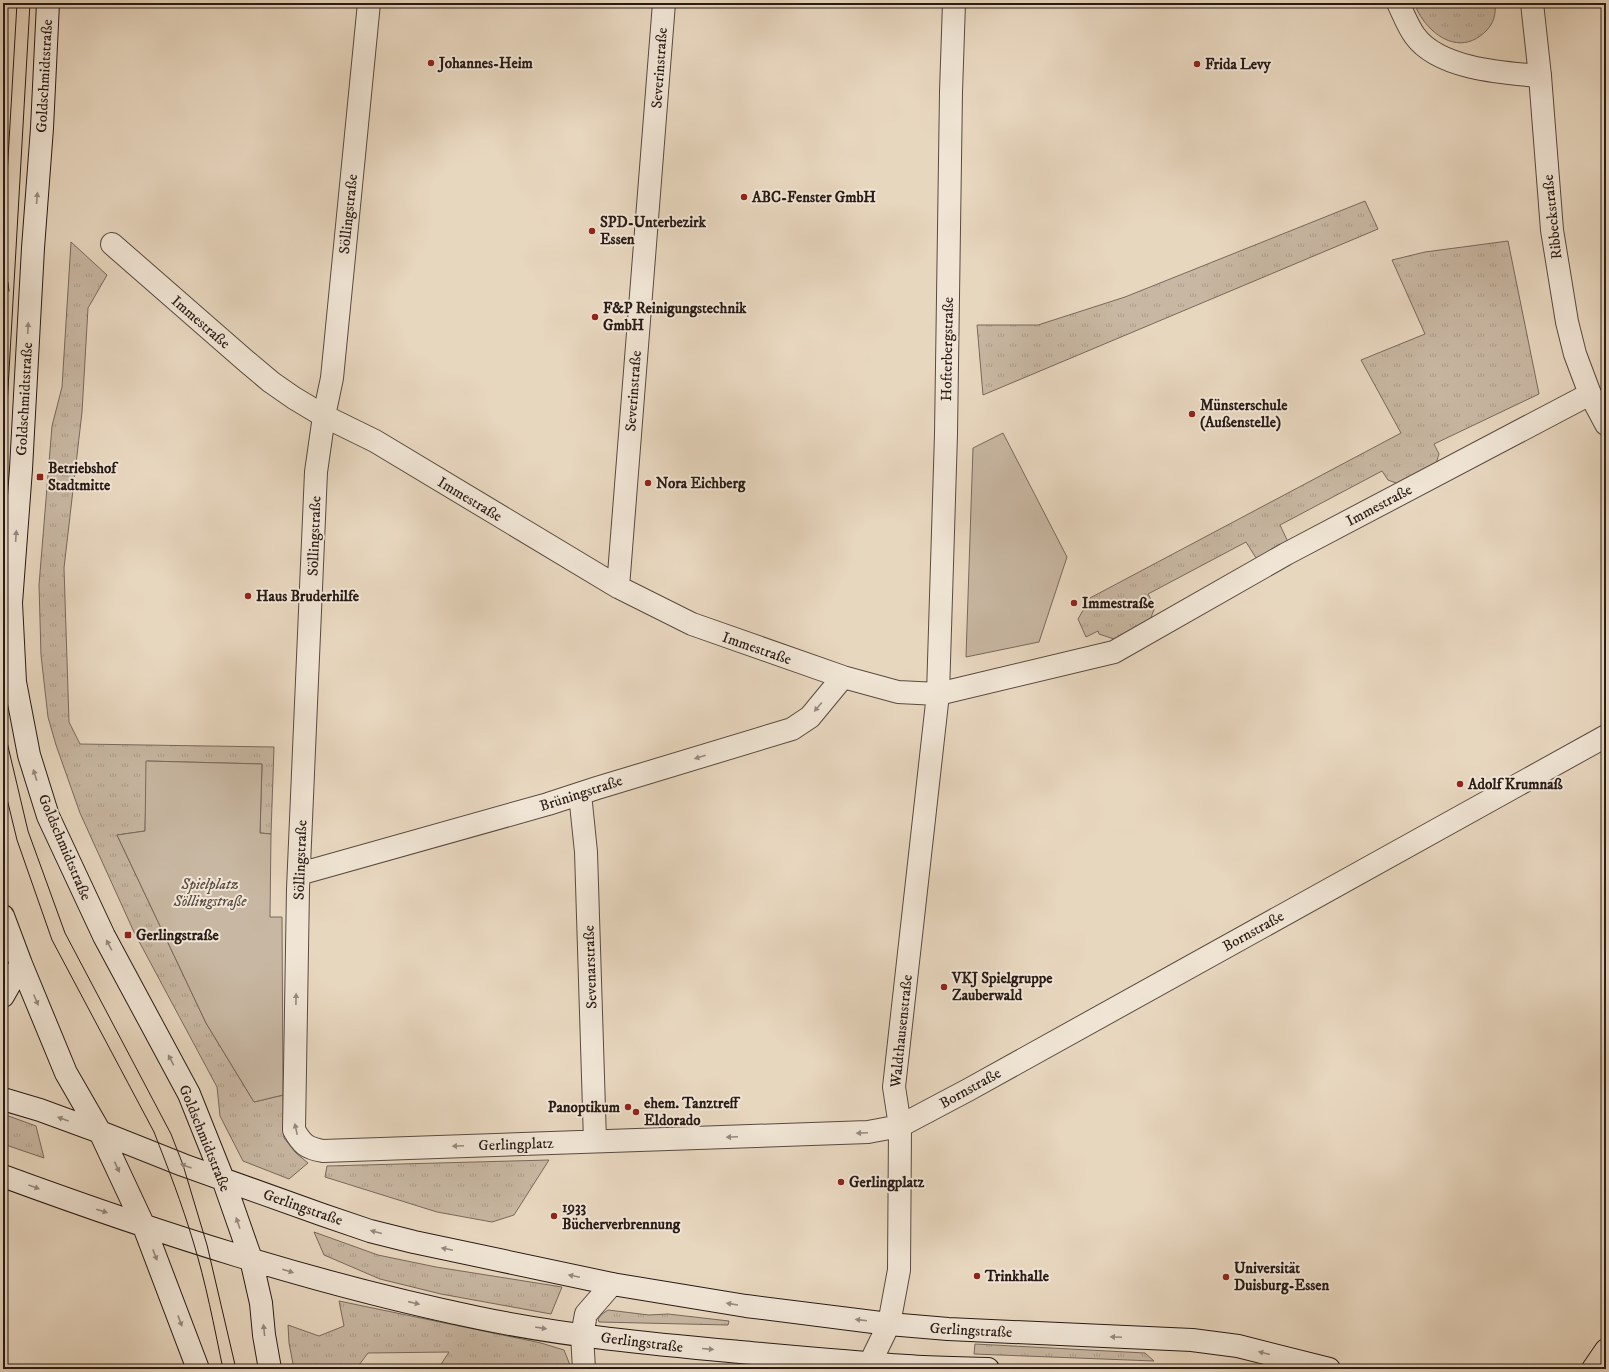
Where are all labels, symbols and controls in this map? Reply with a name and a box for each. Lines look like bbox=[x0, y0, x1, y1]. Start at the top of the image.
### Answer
street label: Goldschmidtstraße bbox=[32, 19, 57, 133]
street label: Severinstraße bbox=[647, 27, 672, 109]
place label: Johannes-Heim bbox=[437, 54, 534, 73]
place label: Frida Levy bbox=[1205, 55, 1272, 74]
marker: Johannes-Heim bbox=[426, 58, 436, 68]
marker: Frida Levy bbox=[1192, 59, 1202, 69]
street label: Söllingstraße bbox=[335, 173, 362, 255]
street label: Ribbeckstraße bbox=[1539, 174, 1566, 260]
place label: ABC-Fenster GmbH bbox=[751, 188, 876, 207]
one-way arrow bbox=[34, 192, 40, 204]
marker: ABC-Fenster GmbH bbox=[739, 192, 749, 202]
place label: SPD-Unterbezirk Essen bbox=[600, 213, 707, 249]
marker: SPD-Unterbezirk Essen bbox=[587, 226, 597, 236]
street label: Immestraße bbox=[167, 292, 234, 353]
street label: Hofterbergstraße bbox=[937, 297, 958, 401]
place label: F&P Reinigungstechnik GmbH bbox=[603, 299, 747, 335]
marker: F&P Reinigungstechnik GmbH bbox=[590, 312, 600, 322]
one-way arrow bbox=[25, 321, 31, 334]
street label: Goldschmidtstraße bbox=[12, 342, 37, 456]
street label: Severinstraße bbox=[621, 350, 646, 432]
place label: Münsterschule (Außenstelle) bbox=[1200, 396, 1288, 432]
marker: Münsterschule (Außenstelle) bbox=[1187, 409, 1197, 419]
place label: Betriebshof Stadtmitte bbox=[48, 459, 119, 495]
marker: Betriebshof Stadtmitte bbox=[35, 472, 45, 482]
street label: Immestraße bbox=[434, 473, 505, 526]
place label: Nora Eichberg bbox=[656, 474, 746, 493]
marker: Nora Eichberg bbox=[643, 478, 653, 488]
street label: Immestraße bbox=[1343, 480, 1415, 531]
street label: Söllingstraße bbox=[304, 496, 325, 576]
one-way arrow bbox=[12, 530, 19, 542]
place label: Haus Bruderhilfe bbox=[256, 587, 360, 606]
marker: Haus Bruderhilfe bbox=[243, 591, 253, 601]
place label: Immestraße bbox=[1082, 594, 1155, 613]
marker: Immestraße bbox=[1069, 598, 1079, 608]
street label: Immestraße bbox=[720, 628, 794, 669]
one-way arrow bbox=[813, 702, 822, 712]
one-way arrow bbox=[694, 754, 706, 760]
one-way arrow bbox=[32, 769, 38, 781]
street label: Brüningstraße bbox=[537, 771, 625, 816]
place label: Adolf Krumnaß bbox=[1467, 775, 1564, 794]
marker: Adolf Krumnaß bbox=[1455, 779, 1465, 789]
street label: Goldschmidtstraße bbox=[34, 791, 95, 903]
street label: Söllingstraße bbox=[290, 820, 311, 900]
park label: Spielplatz Söllingstraße bbox=[173, 875, 247, 911]
street label: Bornstraße bbox=[1219, 907, 1287, 956]
street label: Sevenarstraße bbox=[580, 925, 601, 1009]
place label: Gerlingstraße bbox=[136, 926, 220, 945]
marker: Gerlingstraße bbox=[123, 930, 133, 940]
one-way arrow bbox=[106, 940, 113, 951]
place label: VKJ Spielgruppe Zauberwald bbox=[951, 969, 1053, 1005]
street label: Waldthausenstraße bbox=[886, 974, 917, 1090]
marker: VKJ Spielgruppe Zauberwald bbox=[939, 982, 949, 992]
one-way arrow bbox=[293, 993, 300, 1005]
one-way arrow bbox=[32, 994, 39, 1006]
one-way arrow bbox=[168, 1054, 174, 1066]
street label: Bornstraße bbox=[936, 1064, 1004, 1113]
street label: Goldschmidtstraße bbox=[174, 1082, 235, 1194]
place label: ehem. Tanztreff Eldorado bbox=[644, 1094, 741, 1130]
place label: Panoptikum bbox=[548, 1098, 621, 1117]
marker: Panoptikum bbox=[623, 1102, 633, 1112]
marker: ehem. Tanztreff Eldorado bbox=[631, 1107, 641, 1117]
one-way arrow bbox=[57, 1115, 69, 1121]
one-way arrow bbox=[292, 1122, 298, 1135]
one-way arrow bbox=[856, 1129, 868, 1136]
street label: Gerlingplatz bbox=[478, 1134, 554, 1155]
one-way arrow bbox=[725, 1134, 738, 1140]
one-way arrow bbox=[451, 1143, 464, 1149]
one-way arrow bbox=[114, 1162, 120, 1173]
one-way arrow bbox=[180, 1163, 192, 1169]
place label: Gerlingplatz bbox=[849, 1173, 925, 1192]
marker: Gerlingplatz bbox=[836, 1177, 846, 1187]
one-way arrow bbox=[28, 1184, 40, 1190]
street label: Gerlingstraße bbox=[261, 1185, 345, 1230]
place label: 1933 Bücherverbrennung bbox=[562, 1198, 681, 1234]
one-way arrow bbox=[96, 1208, 108, 1214]
marker: 1933 Bücherverbrennung bbox=[549, 1211, 559, 1221]
one-way arrow bbox=[235, 1216, 241, 1228]
one-way arrow bbox=[370, 1229, 382, 1235]
one-way arrow bbox=[440, 1246, 453, 1252]
one-way arrow bbox=[152, 1249, 158, 1261]
place label: Universität Duisburg-Essen bbox=[1234, 1259, 1329, 1295]
place label: Trinkhalle bbox=[984, 1267, 1050, 1286]
one-way arrow bbox=[282, 1268, 294, 1274]
marker: Trinkhalle bbox=[972, 1271, 982, 1281]
marker: Universität Duisburg-Essen bbox=[1221, 1272, 1231, 1282]
one-way arrow bbox=[568, 1273, 580, 1279]
one-way arrow bbox=[408, 1300, 420, 1306]
one-way arrow bbox=[726, 1300, 738, 1306]
one-way arrow bbox=[178, 1316, 184, 1328]
one-way arrow bbox=[855, 1317, 867, 1323]
street label: Gerlingstraße bbox=[929, 1319, 1013, 1342]
one-way arrow bbox=[260, 1324, 267, 1336]
one-way arrow bbox=[535, 1325, 548, 1331]
street label: Gerlingstraße bbox=[600, 1328, 684, 1357]
one-way arrow bbox=[1109, 1334, 1122, 1340]
one-way arrow bbox=[702, 1345, 714, 1352]
one-way arrow bbox=[1258, 1350, 1270, 1356]

